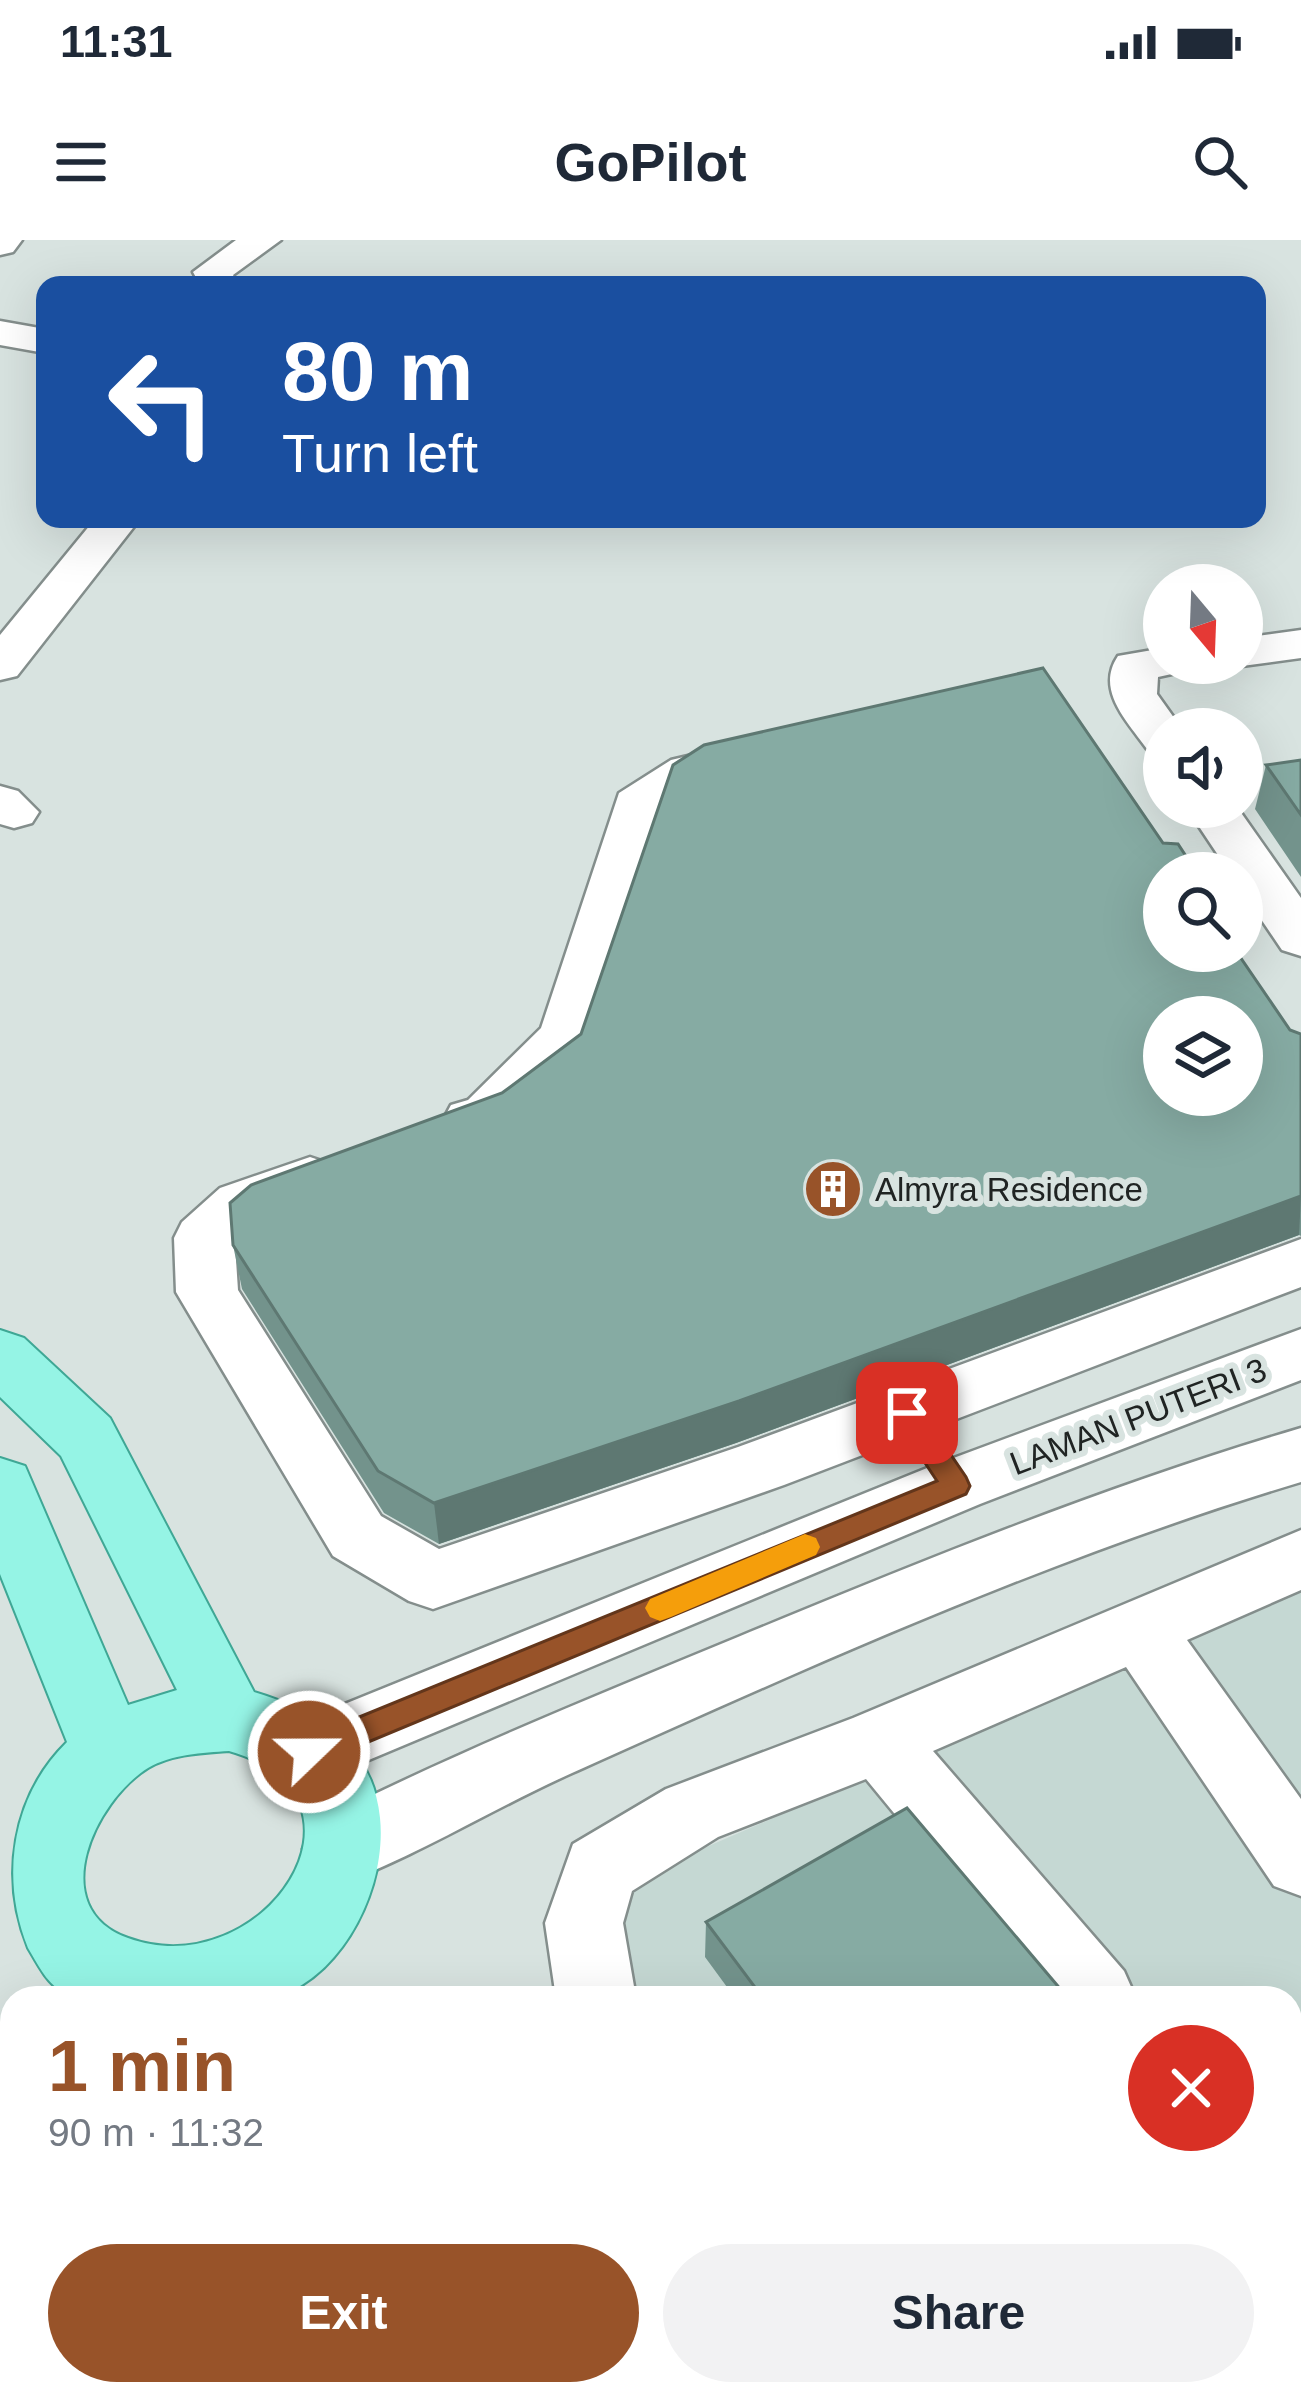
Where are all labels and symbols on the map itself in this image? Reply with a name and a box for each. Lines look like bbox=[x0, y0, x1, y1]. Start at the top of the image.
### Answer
north arrow bbox=[1143, 564, 1263, 684]
building icon: Almyra Residence bbox=[802, 1158, 864, 1220]
place label: Almyra Residence bbox=[875, 1171, 1143, 1208]
street label: LAMAN PUTERI 3 bbox=[1005, 1351, 1271, 1482]
pin bbox=[856, 1362, 958, 1464]
position arrow bbox=[246, 1689, 372, 1815]

